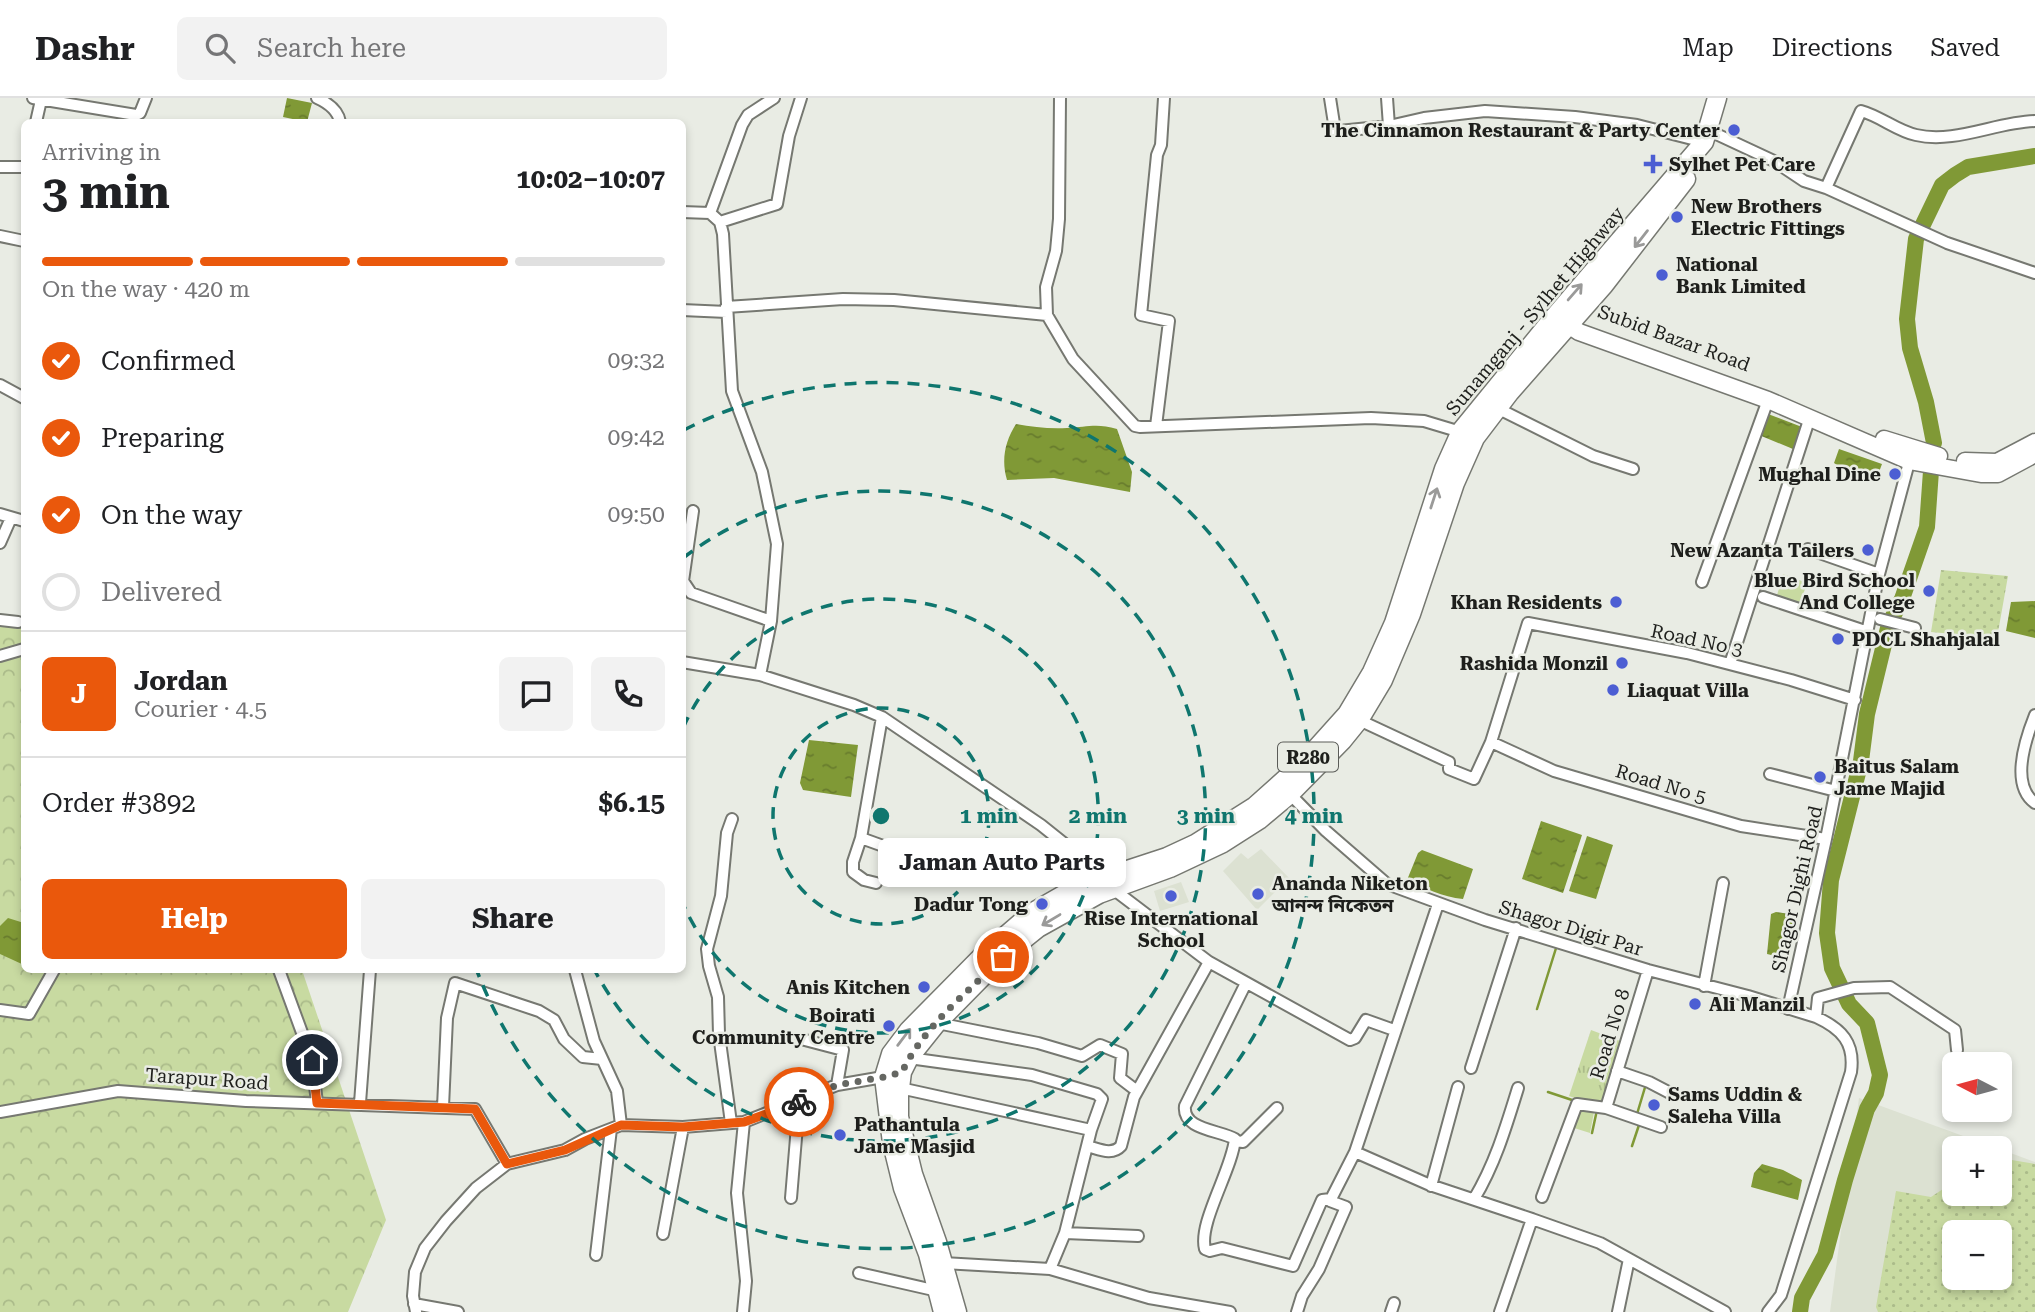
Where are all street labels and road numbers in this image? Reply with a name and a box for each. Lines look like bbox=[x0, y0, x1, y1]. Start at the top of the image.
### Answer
street label: Sunamganj - Sylhet Highway bbox=[1441, 202, 1629, 420]
street label: Subid Bazar Road bbox=[1595, 300, 1753, 376]
street label: Road No 3 bbox=[1649, 619, 1745, 661]
road number: R280 bbox=[1278, 742, 1338, 772]
street label: Road No 5 bbox=[1613, 759, 1709, 809]
street label: Shagor Dighi Road bbox=[1767, 803, 1827, 975]
street label: Shagor Digir Par bbox=[1496, 895, 1646, 961]
street label: Road No 8 bbox=[1585, 986, 1635, 1082]
street label: Tarapur Road bbox=[145, 1063, 269, 1095]

